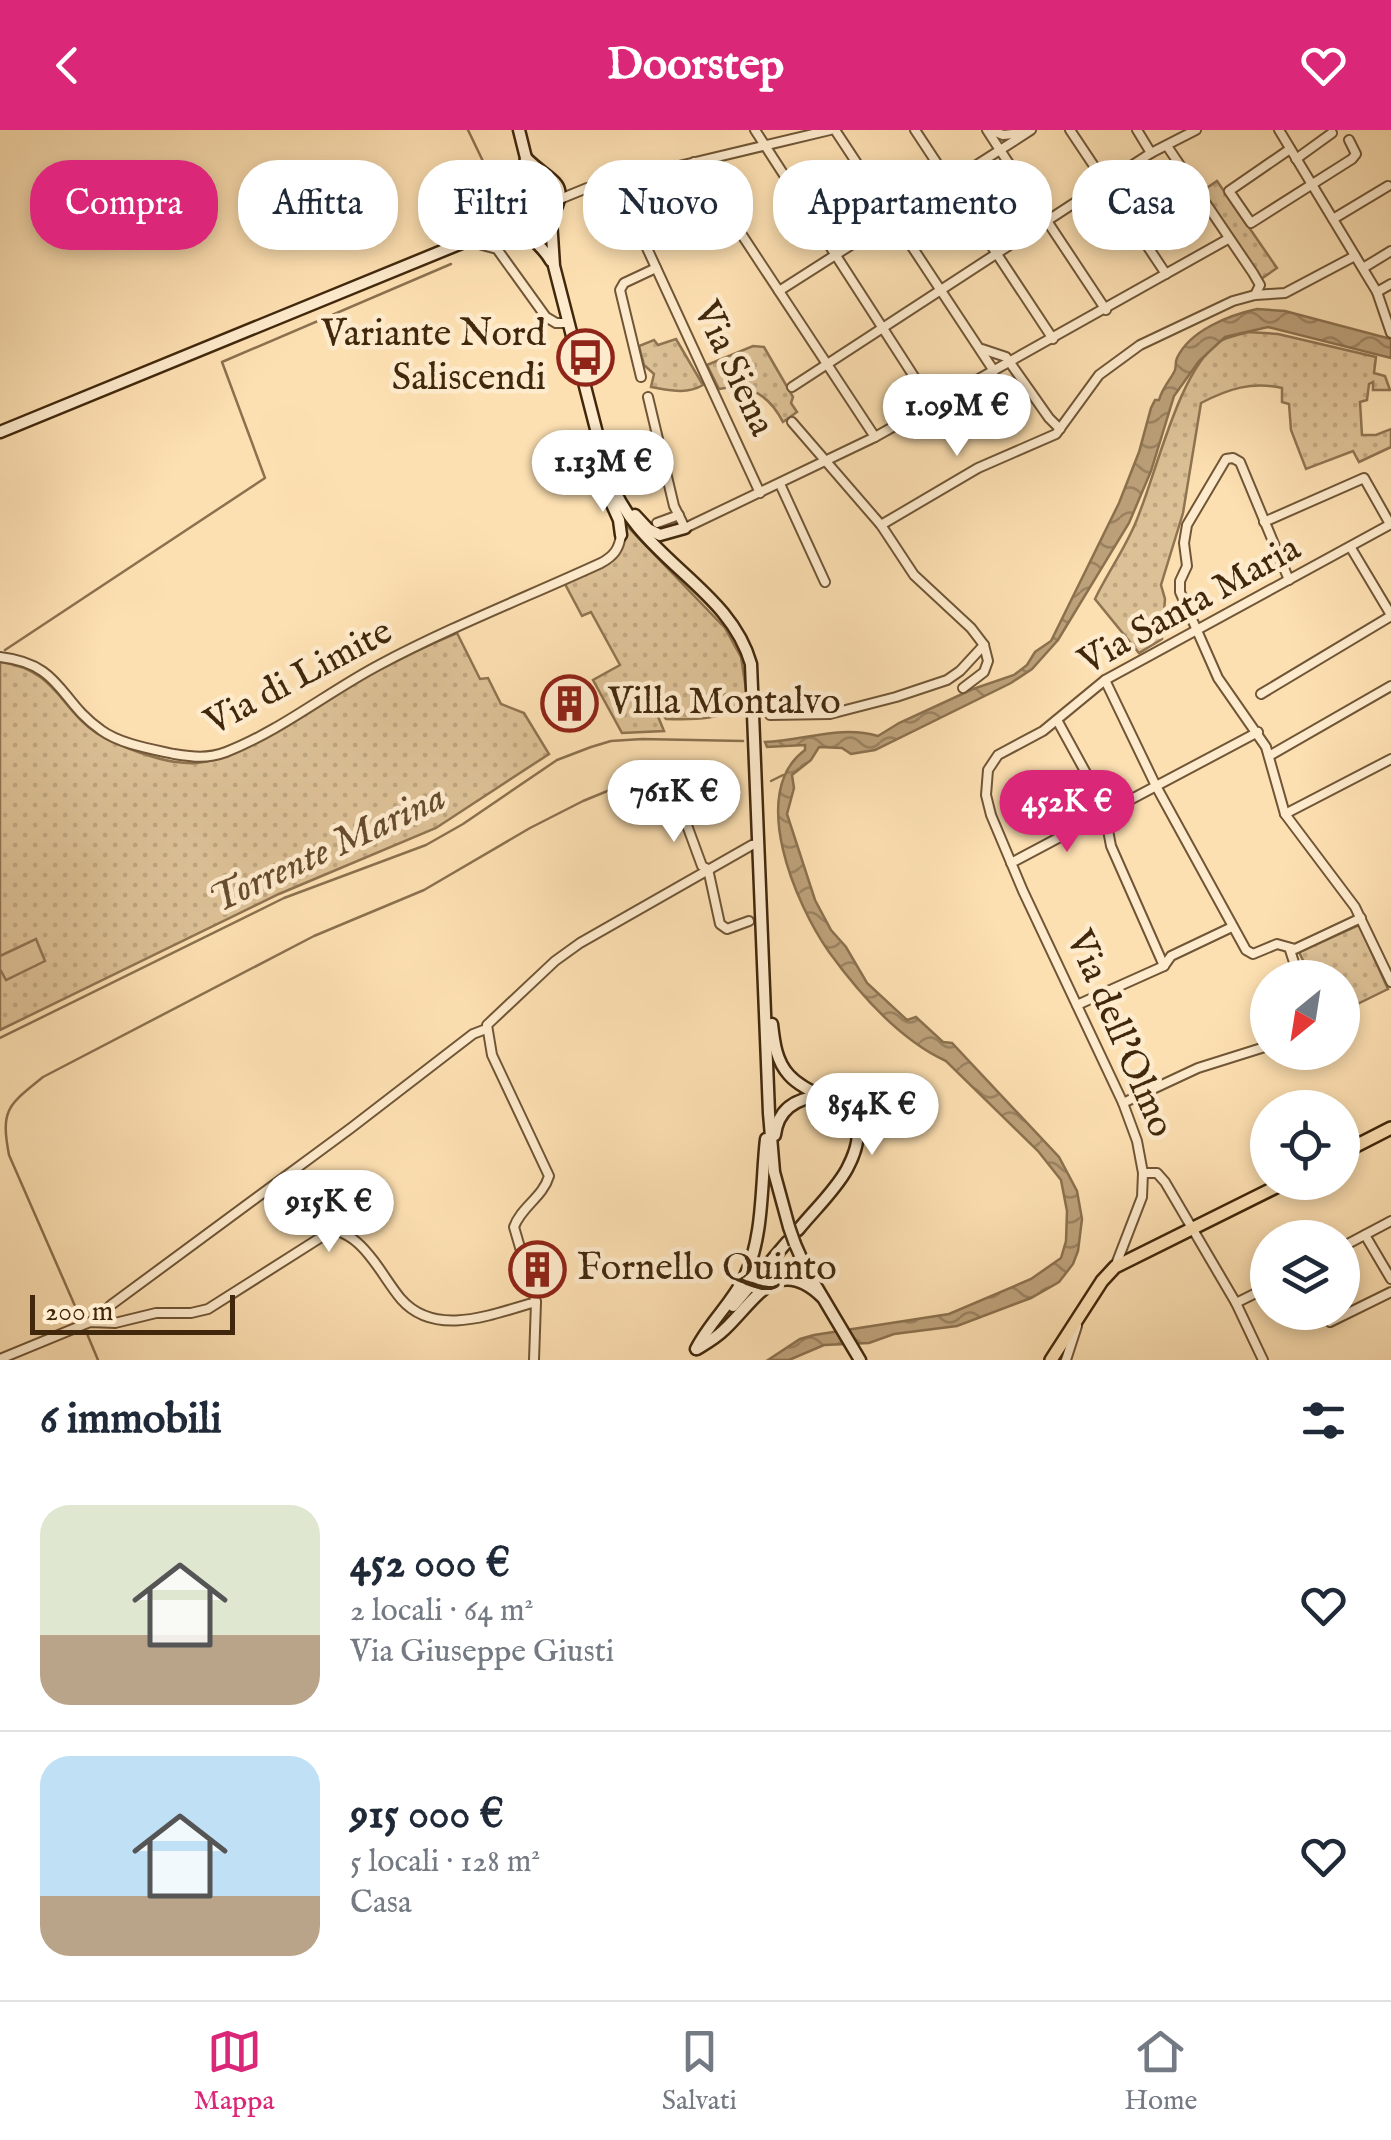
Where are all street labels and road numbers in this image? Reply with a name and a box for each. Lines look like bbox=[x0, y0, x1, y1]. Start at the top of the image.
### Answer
street label: Via Siena bbox=[681, 293, 785, 445]
street label: Via Santa Maria bbox=[1070, 525, 1310, 687]
street label: Via di Limite bbox=[196, 609, 401, 748]
street label: Via dell'Olmo bbox=[1053, 922, 1184, 1145]

